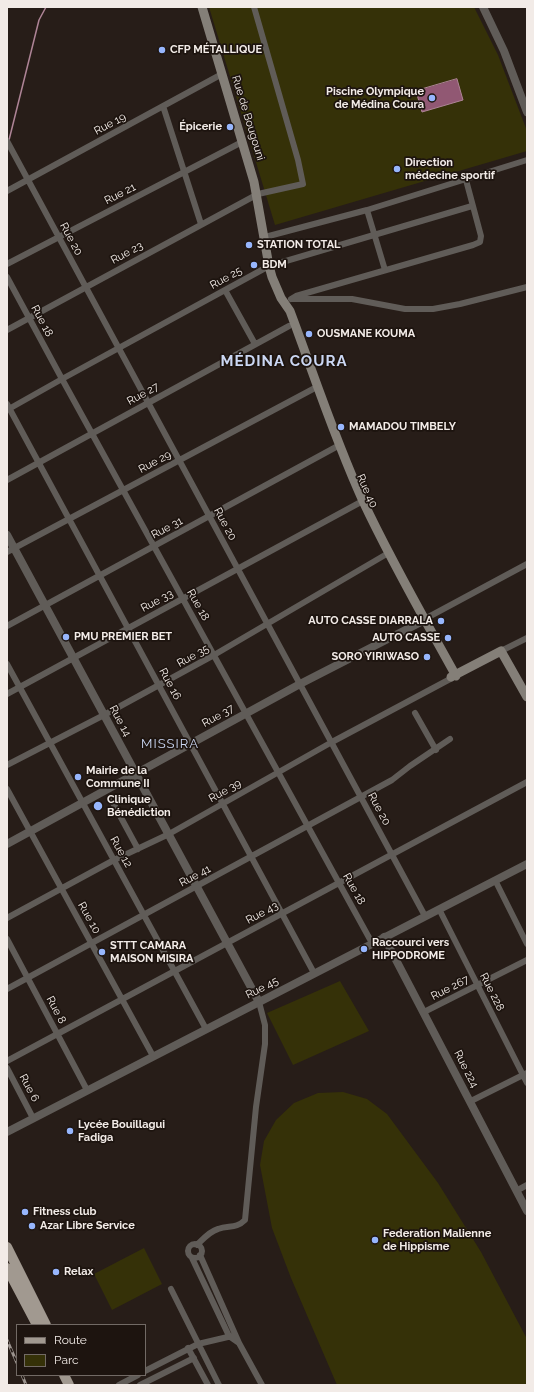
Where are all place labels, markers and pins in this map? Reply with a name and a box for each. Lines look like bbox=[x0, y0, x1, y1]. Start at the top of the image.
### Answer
place label: CFP MÉTALLIQUE bbox=[170, 43, 262, 57]
marker: CFP MÉTALLIQUE bbox=[157, 45, 167, 55]
place label: Piscine Olympique de Médina Coura bbox=[326, 85, 424, 111]
marker: Piscine Olympique de Médina Coura bbox=[427, 93, 437, 103]
place label: Épicerie bbox=[179, 120, 222, 134]
marker: Épicerie bbox=[225, 122, 235, 132]
place label: Direction médecine sportif bbox=[405, 156, 495, 182]
marker: Direction médecine sportif bbox=[392, 164, 402, 174]
place label: STATION TOTAL bbox=[257, 238, 340, 252]
marker: STATION TOTAL bbox=[244, 240, 254, 250]
place label: BDM bbox=[262, 258, 287, 272]
marker: BDM bbox=[249, 260, 259, 270]
place label: OUSMANE KOUMA bbox=[317, 327, 415, 341]
marker: OUSMANE KOUMA bbox=[304, 329, 314, 339]
place label: MAMADOU TIMBELY bbox=[349, 420, 456, 434]
marker: MAMADOU TIMBELY bbox=[336, 422, 346, 432]
place label: AUTO CASSE DIARRALA bbox=[308, 614, 433, 628]
marker: AUTO CASSE DIARRALA bbox=[436, 616, 446, 626]
place label: PMU PREMIER BET bbox=[74, 630, 172, 644]
place label: AUTO CASSE bbox=[372, 631, 440, 645]
marker: PMU PREMIER BET bbox=[61, 632, 71, 642]
marker: AUTO CASSE bbox=[443, 633, 453, 643]
place label: SORO YIRIWASO bbox=[332, 650, 419, 664]
marker: SORO YIRIWASO bbox=[422, 652, 432, 662]
place label: Mairie de la Commune II bbox=[86, 764, 150, 790]
marker: Mairie de la Commune II bbox=[73, 772, 83, 782]
place label: Clinique Bénédiction bbox=[107, 793, 171, 819]
marker: Clinique Bénédiction bbox=[92, 800, 104, 812]
place label: Raccourci vers HIPPODROME bbox=[372, 936, 449, 962]
place label: STTT CAMARA MAISON MISIRA bbox=[110, 939, 193, 965]
marker: Raccourci vers HIPPODROME bbox=[359, 944, 369, 954]
marker: STTT CAMARA MAISON MISIRA bbox=[97, 947, 107, 957]
place label: Lycée Bouillagui Fadiga bbox=[78, 1118, 165, 1144]
marker: Lycée Bouillagui Fadiga bbox=[65, 1126, 75, 1136]
place label: Fitness club bbox=[33, 1205, 97, 1219]
marker: Fitness club bbox=[20, 1207, 30, 1217]
place label: Azar Libre Service bbox=[40, 1219, 135, 1233]
marker: Azar Libre Service bbox=[27, 1221, 37, 1231]
place label: Federation Malienne de Hippisme bbox=[383, 1227, 491, 1253]
marker: Federation Malienne de Hippisme bbox=[370, 1235, 380, 1245]
place label: Relax bbox=[64, 1265, 93, 1279]
marker: Relax bbox=[51, 1267, 61, 1277]

